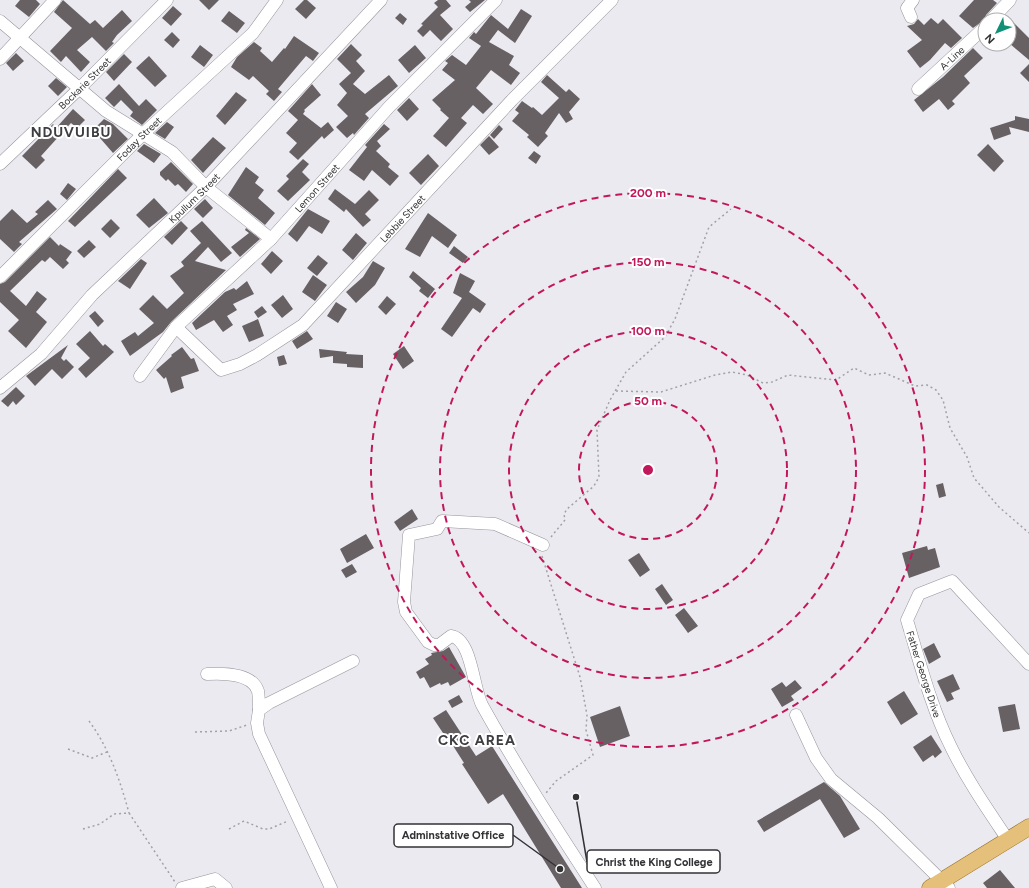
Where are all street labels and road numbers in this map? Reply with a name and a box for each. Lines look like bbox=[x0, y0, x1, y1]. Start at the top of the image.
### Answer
street label: A-Line bbox=[937, 43, 968, 73]
street label: Bockarie Street bbox=[56, 54, 114, 112]
street label: Foday Street bbox=[114, 114, 165, 164]
street label: Lemon Street bbox=[292, 161, 343, 215]
street label: Kpullum Street bbox=[166, 170, 223, 226]
street label: Lebbie Street bbox=[377, 192, 428, 245]
street label: Father George Drive bbox=[903, 629, 944, 720]

